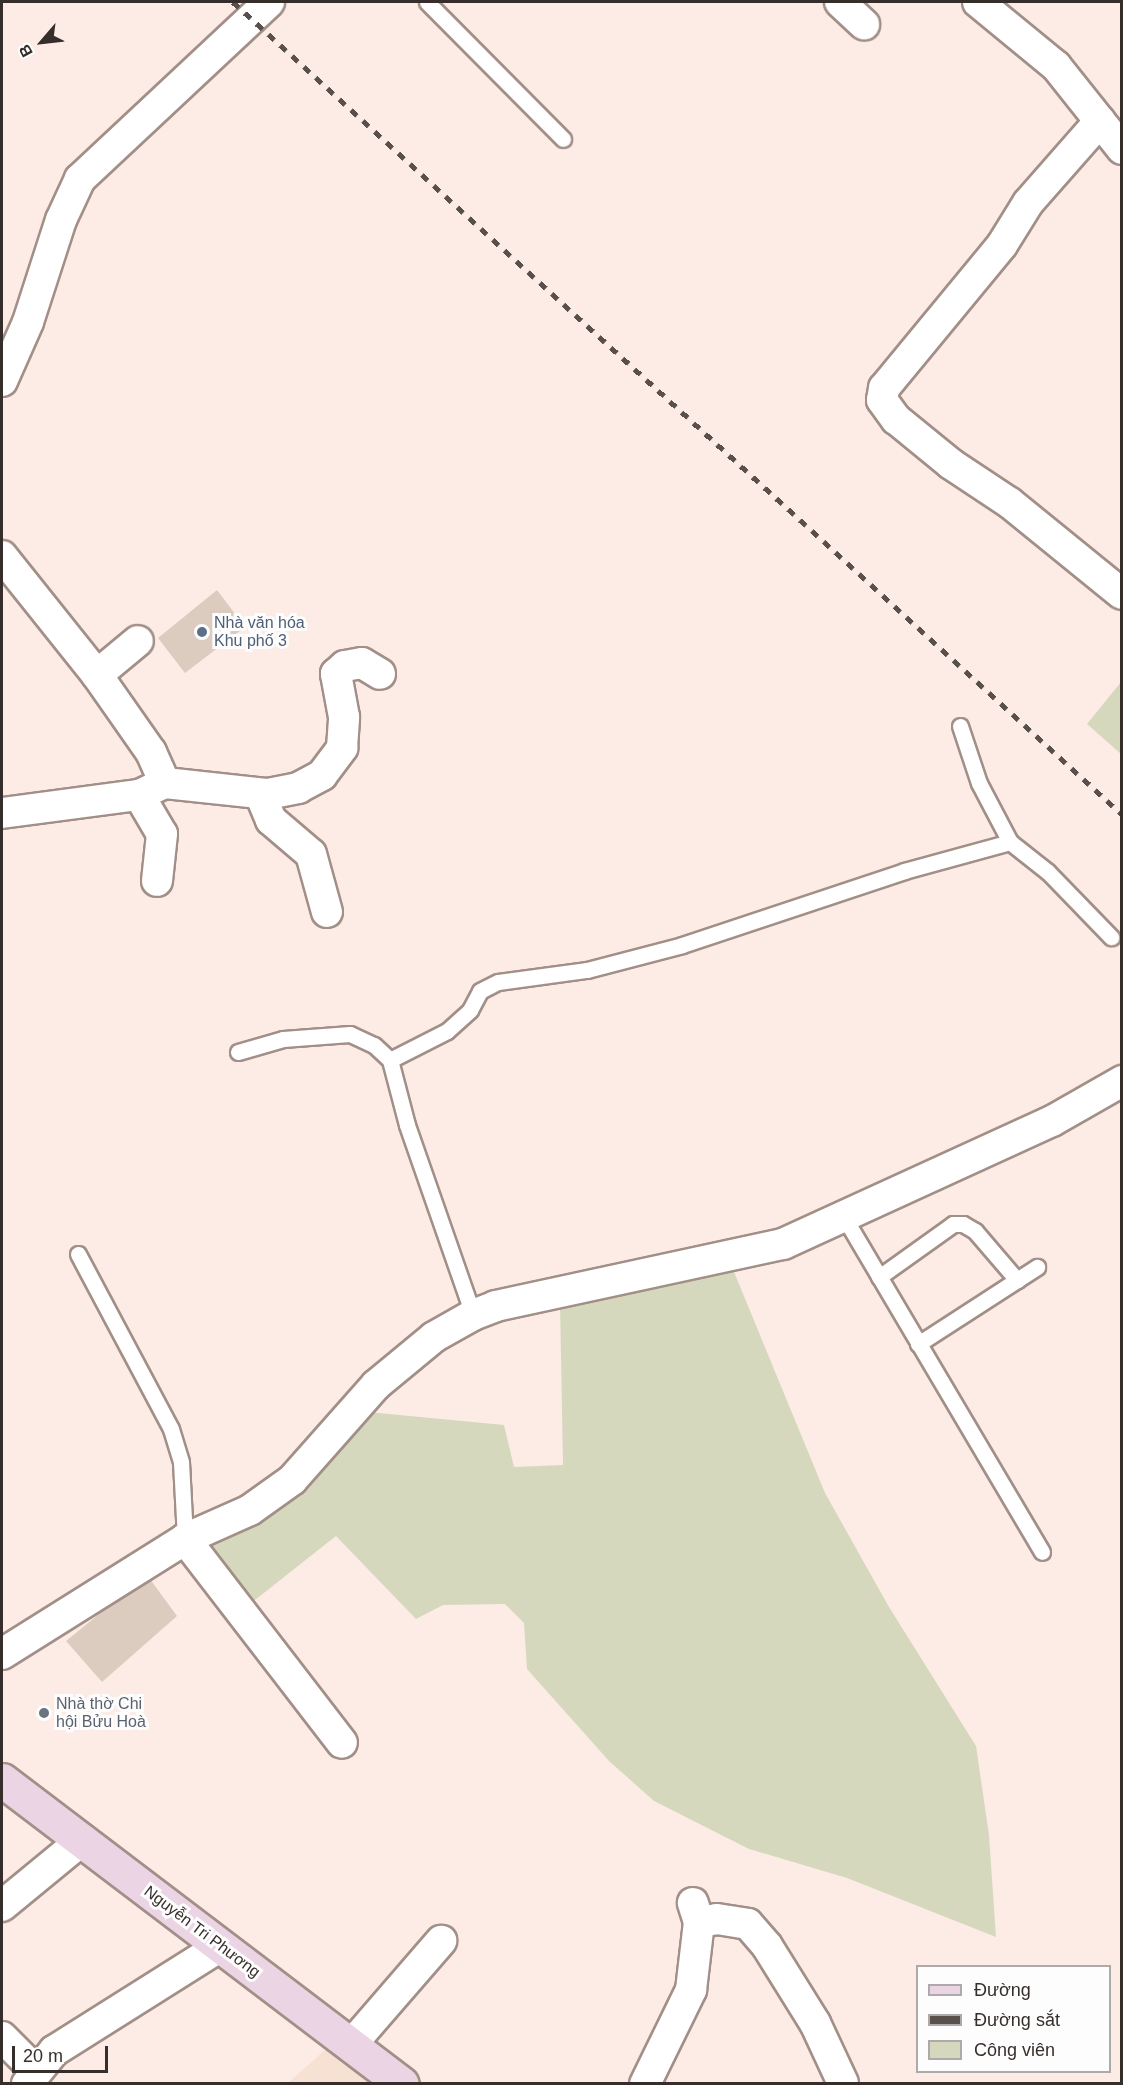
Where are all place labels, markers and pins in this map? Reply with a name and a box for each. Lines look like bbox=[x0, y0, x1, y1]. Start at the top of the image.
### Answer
place label: Nhà văn hóa Khu phố 3 bbox=[214, 613, 305, 651]
marker: Nhà văn hóa Khu phố 3 bbox=[195, 625, 209, 639]
place label: Nhà thờ Chi hội Bửu Hoà bbox=[56, 1694, 146, 1732]
marker: Nhà thờ Chi hội Bửu Hoà bbox=[37, 1706, 51, 1720]

